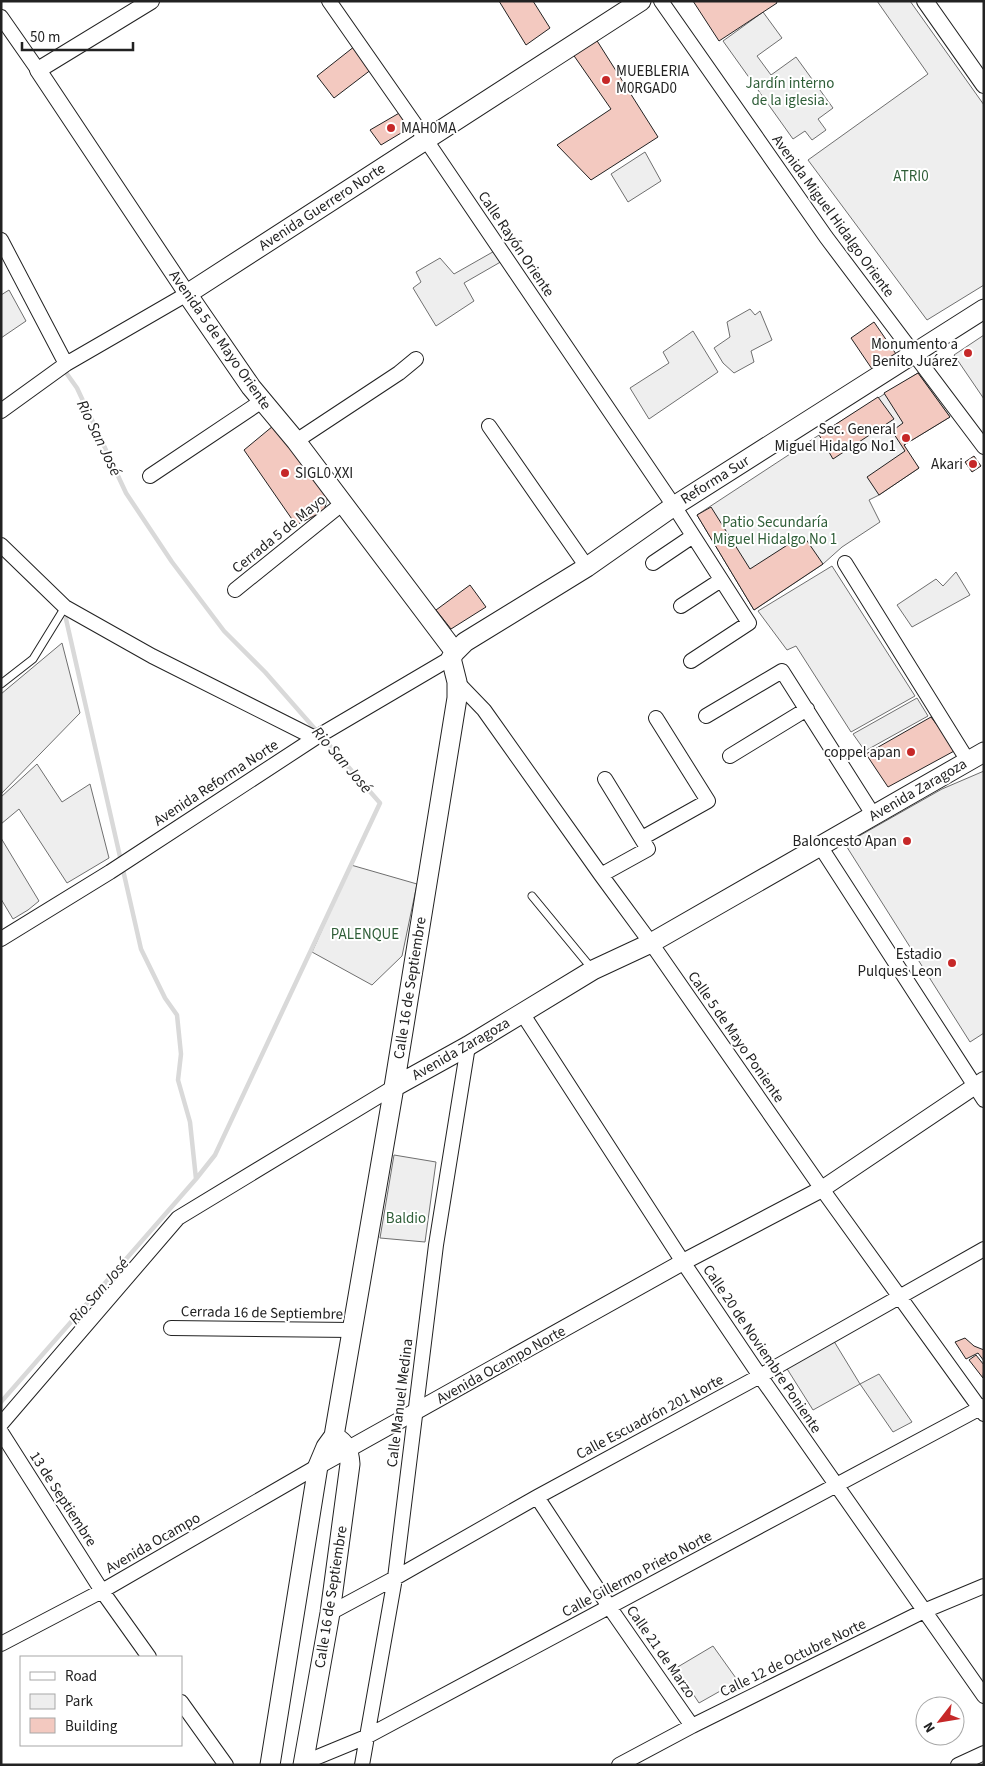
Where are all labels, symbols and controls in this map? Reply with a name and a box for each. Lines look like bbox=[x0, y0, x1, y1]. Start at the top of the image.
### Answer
scale bar bbox=[22, 20, 134, 52]
text: 50 m bbox=[30, 27, 60, 48]
place label: MUEBLERIA M0RGAD0 bbox=[616, 61, 690, 99]
park label: Jardín interno de la iglesia. bbox=[746, 73, 834, 111]
marker: MUEBLERIA M0RGAD0 bbox=[600, 74, 612, 86]
place label: MAH0MA bbox=[401, 118, 457, 139]
marker: MAH0MA bbox=[385, 122, 397, 134]
street label: Avenida Miguel Hidalgo Oriente bbox=[767, 130, 899, 302]
street label: Avenida Guerrero Norte bbox=[255, 158, 389, 256]
park label: ATRI0 bbox=[893, 166, 929, 187]
street label: Calle Rayón Oriente bbox=[473, 187, 559, 301]
street label: Avenida 5 de Mayo Oriente bbox=[164, 266, 276, 414]
place label: Monumento a Benito Juárez bbox=[871, 334, 958, 372]
marker: Monumento a Benito Juárez bbox=[962, 347, 974, 359]
water label: Rio San José bbox=[71, 396, 127, 480]
place label: Sec. General Miguel Hidalgo No1 bbox=[774, 419, 896, 457]
marker: Sec. General Miguel Hidalgo No1 bbox=[900, 432, 912, 444]
street label: Reforma Sur bbox=[676, 450, 754, 510]
place label: Akari bbox=[931, 454, 963, 475]
marker: Akari bbox=[967, 458, 979, 470]
place label: SIGL0 XXI bbox=[295, 463, 353, 484]
marker: SIGL0 XXI bbox=[279, 467, 291, 479]
street label: Cerrada 5 de Mayo bbox=[228, 490, 330, 578]
park label: Patio Secundaría Miguel Hidalgo No 1 bbox=[713, 512, 837, 550]
water label: Rio San José bbox=[307, 722, 377, 798]
street label: Avenida Reforma Norte bbox=[150, 735, 282, 831]
place label: coppel apan bbox=[824, 742, 901, 763]
marker: coppel apan bbox=[905, 746, 917, 758]
street label: Avenida Zaragoza bbox=[865, 753, 971, 827]
place label: Baloncesto Apan bbox=[792, 831, 897, 852]
marker: Baloncesto Apan bbox=[901, 835, 913, 847]
street label: Calle 16 de Septiembre bbox=[388, 915, 432, 1061]
park label: PALENQUE bbox=[331, 924, 399, 945]
place label: Estadio Pulques Leon bbox=[857, 944, 942, 982]
marker: Estadio Pulques Leon bbox=[946, 957, 958, 969]
street label: Calle 5 de Mayo Poniente bbox=[683, 967, 789, 1107]
street label: Avenida Zaragoza bbox=[408, 1012, 514, 1086]
park label: Baldio bbox=[386, 1208, 426, 1229]
water label: Rio San José bbox=[64, 1253, 134, 1329]
street label: Calle 20 de Noviembre Poniente bbox=[698, 1261, 826, 1437]
street label: Cerrada 16 de Septiembre bbox=[181, 1301, 343, 1325]
street label: Avenida Ocampo Norte bbox=[433, 1321, 569, 1409]
street label: Calle Manuel Medina bbox=[382, 1337, 418, 1469]
street label: Calle Escuadrón 201 Norte bbox=[572, 1369, 728, 1465]
street label: 13 de Septiembre bbox=[24, 1447, 102, 1551]
street label: Avenida Ocampo bbox=[102, 1507, 204, 1579]
street label: Calle 16 de Septiembre bbox=[309, 1524, 353, 1670]
street label: Calle Gillermo Prieto Norte bbox=[558, 1526, 716, 1622]
street label: Calle 21 de Marzo bbox=[621, 1601, 701, 1703]
street label: Calle 12 de Octubre Norte bbox=[717, 1614, 869, 1702]
legend bbox=[20, 1656, 182, 1746]
text: Road bbox=[65, 1666, 97, 1687]
text: Park bbox=[65, 1691, 94, 1712]
north arrow bbox=[915, 1696, 965, 1746]
text: Building bbox=[65, 1716, 118, 1737]
text: N bbox=[919, 1718, 941, 1736]

